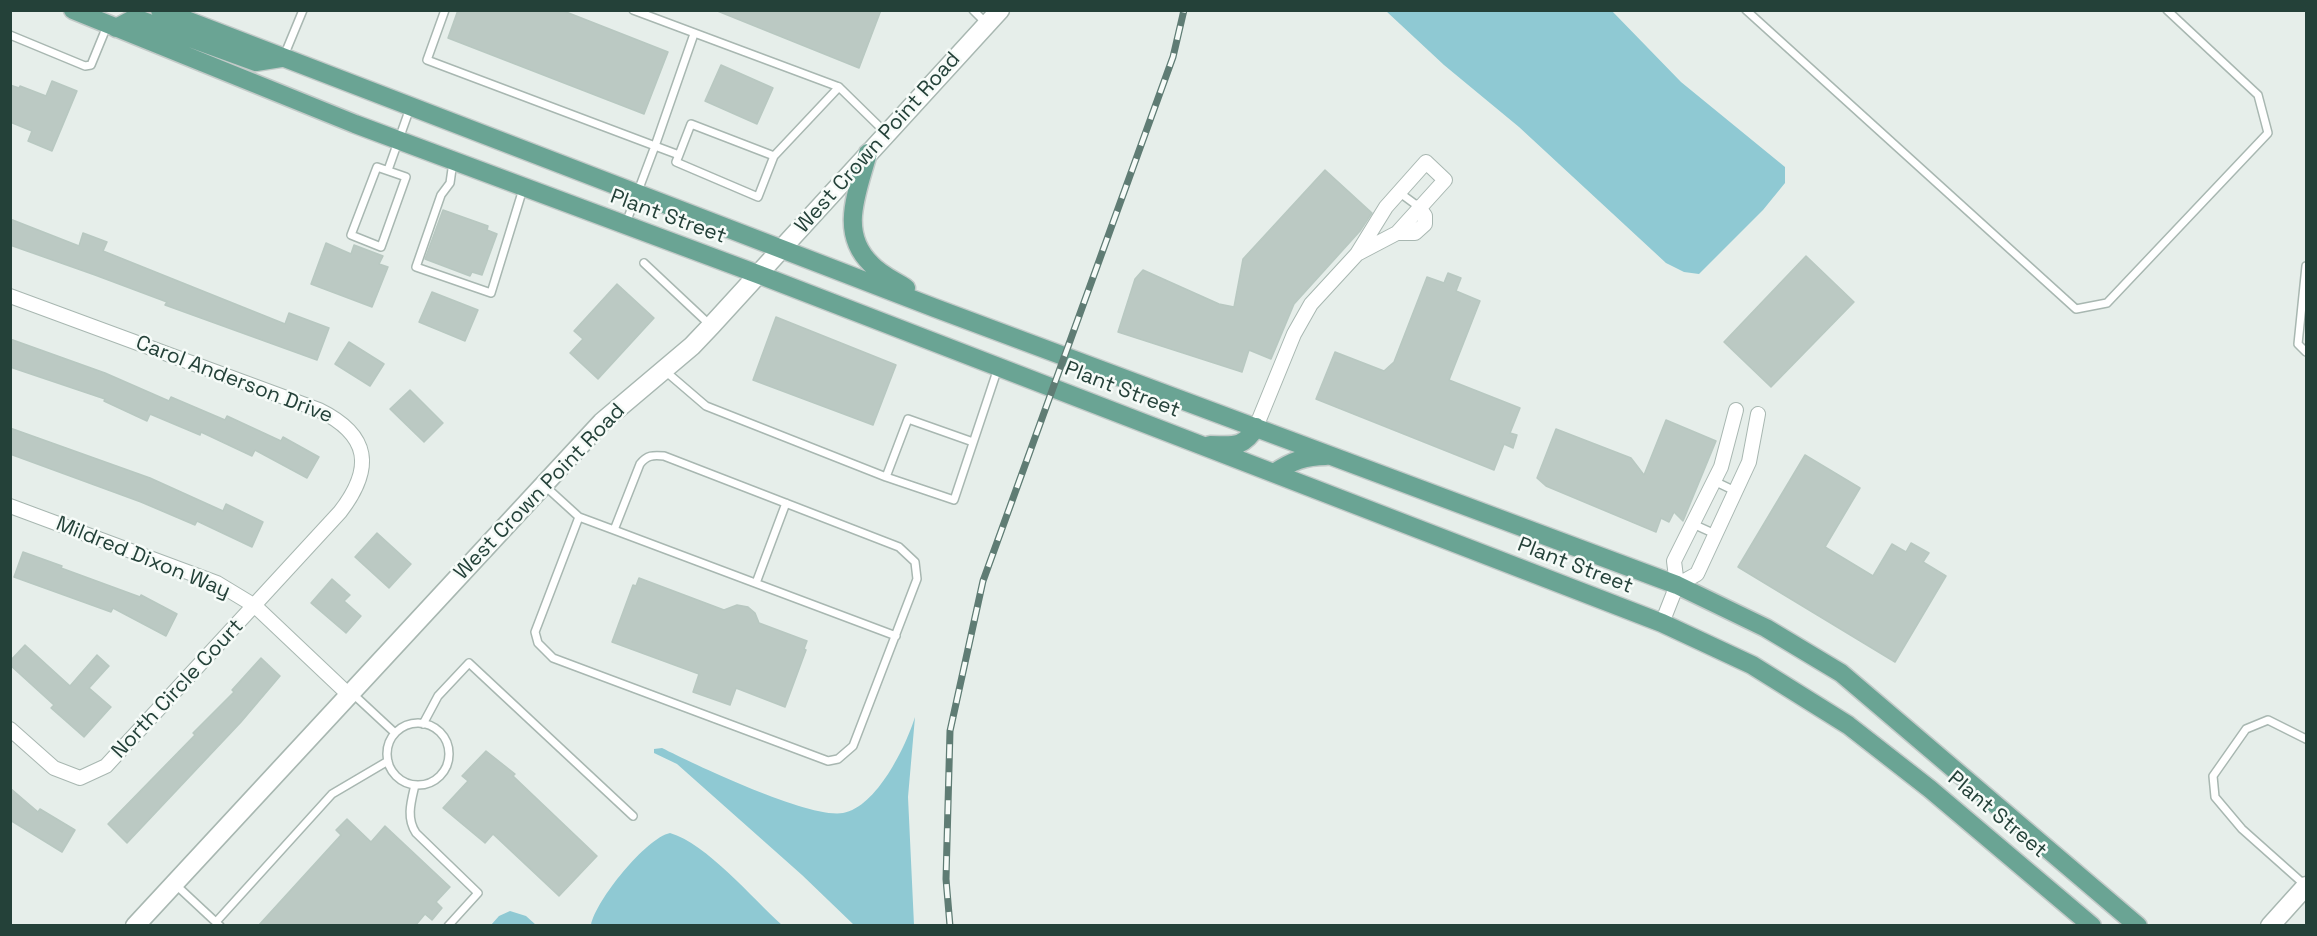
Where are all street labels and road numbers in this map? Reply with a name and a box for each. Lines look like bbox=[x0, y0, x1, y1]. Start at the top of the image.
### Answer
street label: West Crown Point Road bbox=[790, 47, 966, 239]
street label: Plant Street bbox=[607, 184, 729, 250]
street label: Carol Anderson Drive bbox=[132, 331, 336, 429]
street label: Plant Street bbox=[1061, 356, 1183, 424]
street label: West Crown Point Road bbox=[449, 399, 631, 585]
street label: Mildred Dixon Way bbox=[52, 512, 234, 604]
street label: Plant Street bbox=[1514, 532, 1636, 600]
street label: North Circle Court bbox=[107, 614, 249, 764]
street label: Plant Street bbox=[1942, 766, 2052, 864]

